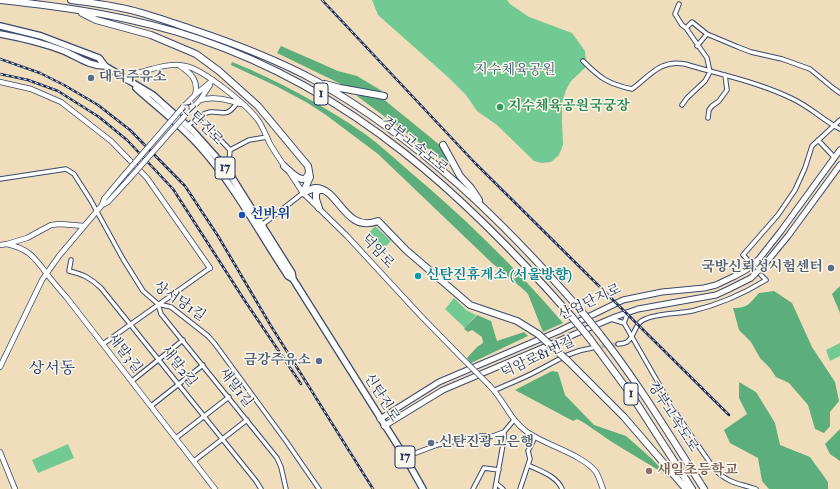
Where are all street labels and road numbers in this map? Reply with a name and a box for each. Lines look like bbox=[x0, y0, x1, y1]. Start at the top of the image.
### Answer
road number: 1 bbox=[314, 83, 328, 105]
street label: 신탄진로 bbox=[176, 99, 226, 149]
street label: 경부고속도로 bbox=[377, 114, 451, 178]
road number: 17 bbox=[215, 157, 235, 179]
street label: 덕암로 bbox=[357, 231, 397, 273]
street label: 상서당1길 bbox=[150, 279, 208, 325]
street label: 산업단지로 bbox=[556, 281, 624, 325]
street label: 새말3길 bbox=[103, 331, 145, 377]
street label: 덕암로81번길 bbox=[499, 334, 577, 382]
street label: 새말2길 bbox=[156, 343, 200, 391]
street label: 새말1길 bbox=[214, 365, 256, 411]
street label: 신탄진로 bbox=[360, 371, 402, 425]
street label: 경부고속도로 bbox=[643, 378, 701, 456]
road number: 1 bbox=[624, 383, 638, 405]
road number: 17 bbox=[395, 446, 415, 468]

